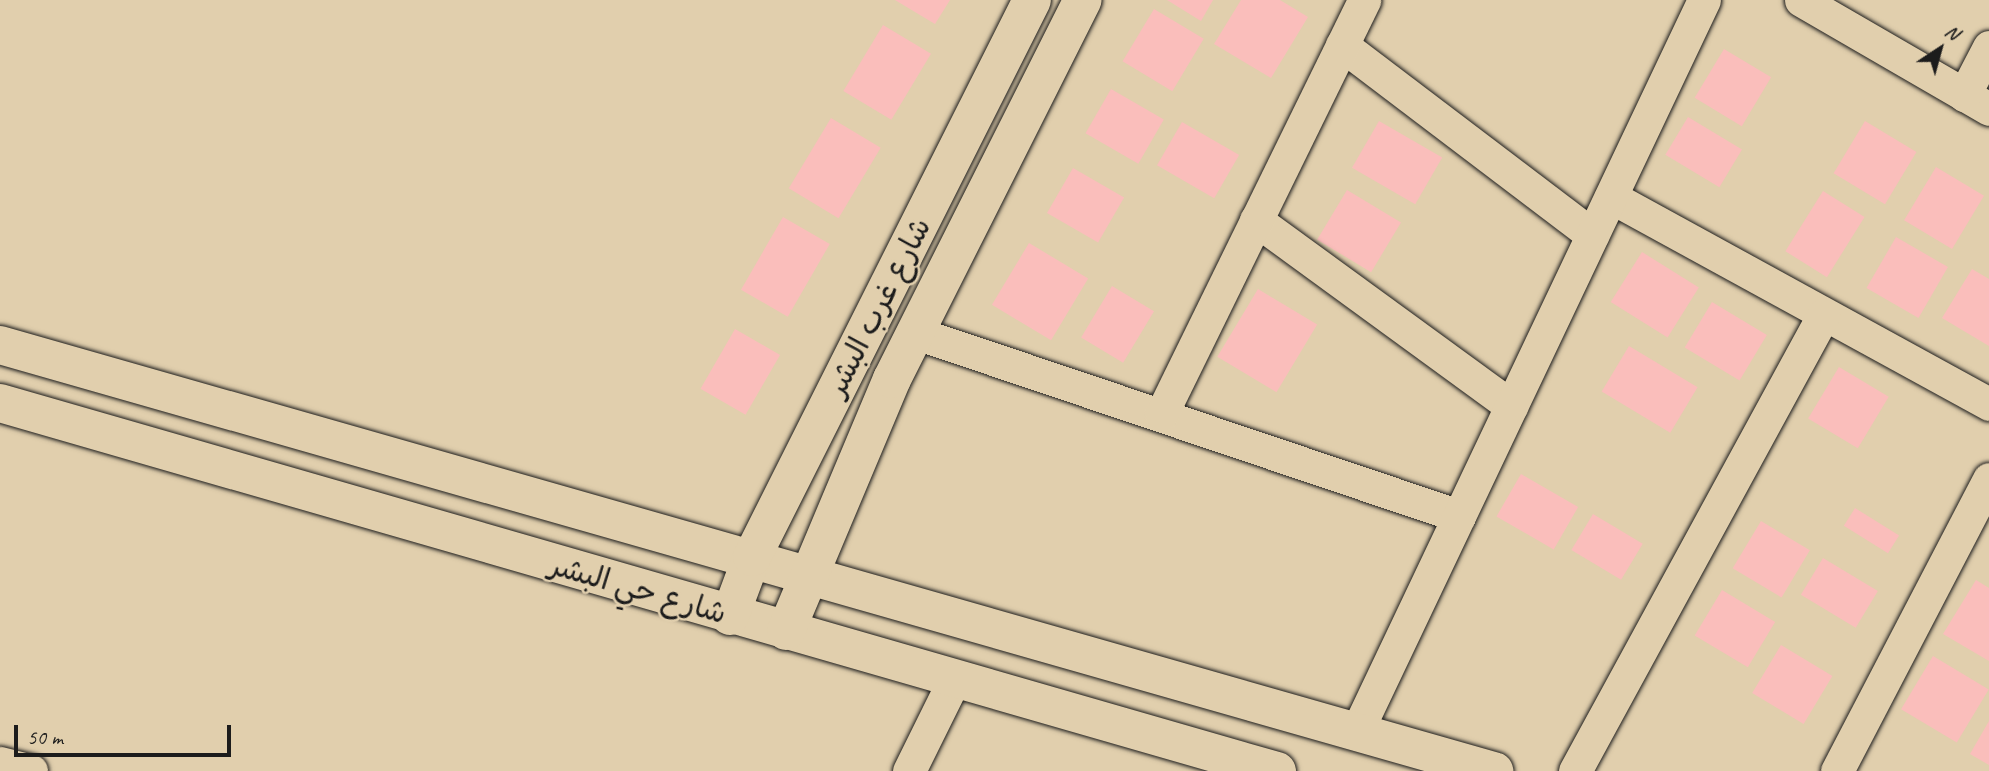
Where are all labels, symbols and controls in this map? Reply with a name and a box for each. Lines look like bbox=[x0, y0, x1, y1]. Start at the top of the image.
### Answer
north arrow bbox=[1905, 14, 1975, 84]
text: N bbox=[1941, 19, 1964, 45]
street label: شارع غرب البشر bbox=[818, 212, 938, 402]
street label: شارع حي البشر bbox=[545, 547, 731, 631]
scale bar bbox=[18, 712, 234, 756]
text: 50 m bbox=[27, 724, 63, 750]

